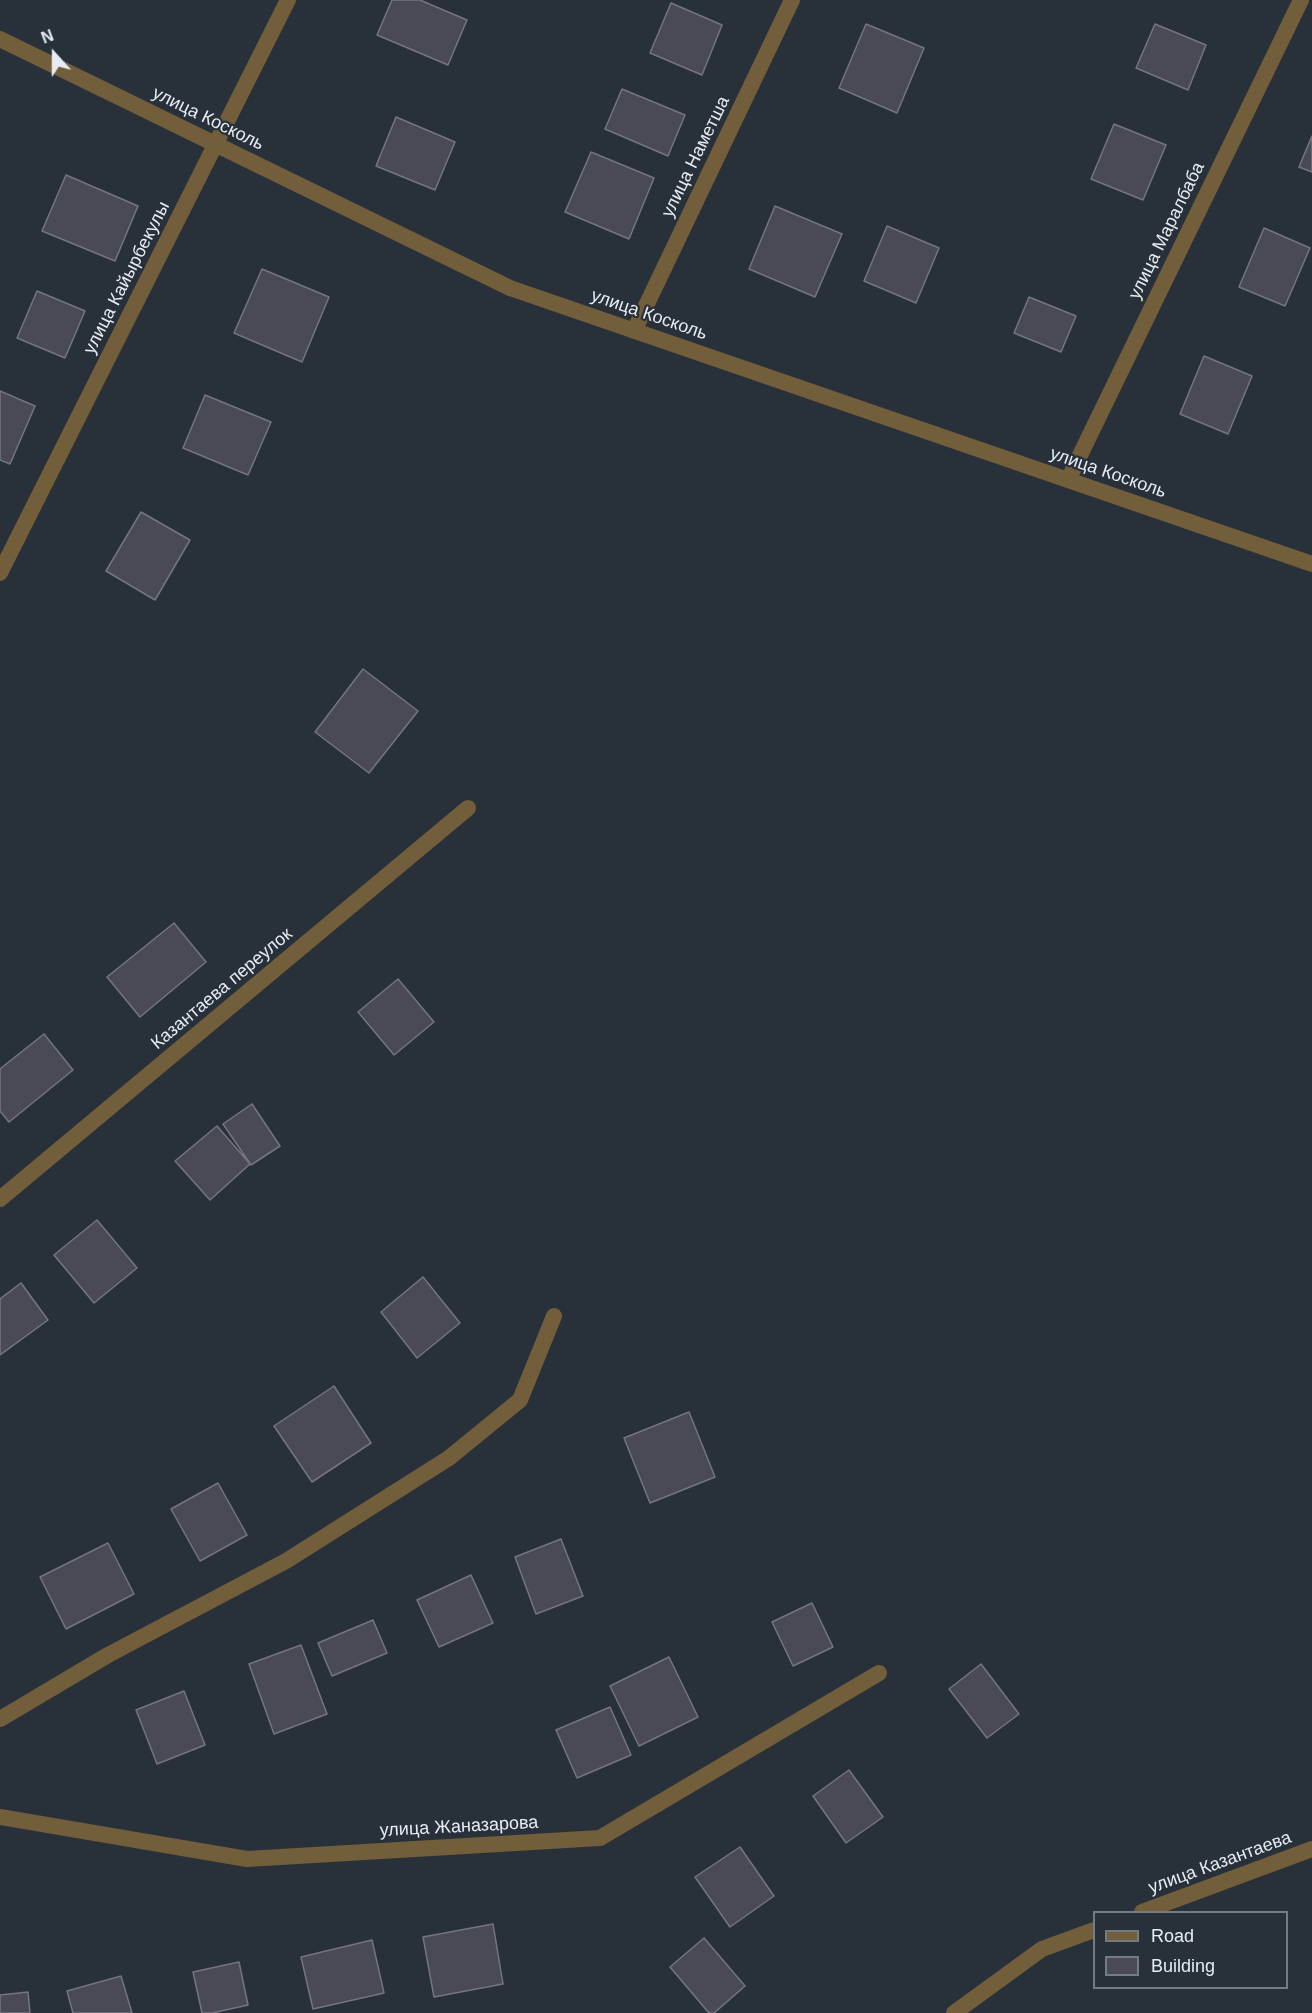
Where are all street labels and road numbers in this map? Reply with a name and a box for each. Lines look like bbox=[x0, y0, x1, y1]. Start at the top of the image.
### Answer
street label: улица Косколь bbox=[149, 83, 267, 155]
street label: улица Наметша bbox=[657, 93, 735, 221]
street label: улица Маралбаба bbox=[1124, 159, 1210, 303]
street label: улица Кайырбекулы bbox=[79, 198, 175, 358]
street label: улица Косколь bbox=[588, 285, 710, 345]
street label: улица Косколь bbox=[1047, 443, 1169, 503]
street label: Казантаева переулок bbox=[147, 924, 297, 1054]
street label: улица Жаназарова bbox=[379, 1812, 539, 1842]
street label: улица Казантаева bbox=[1146, 1827, 1294, 1899]

